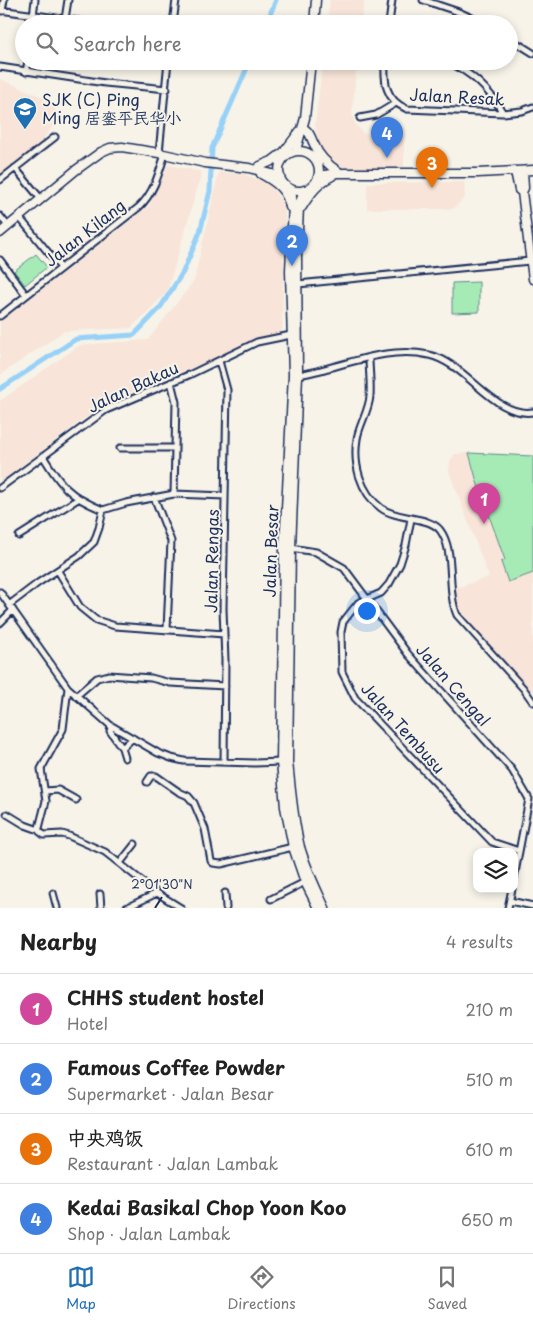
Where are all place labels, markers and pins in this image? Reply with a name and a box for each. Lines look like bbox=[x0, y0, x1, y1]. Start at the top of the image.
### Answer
place label: SJK (C) Ping Ming 居銮平民华小 bbox=[42, 87, 181, 129]
school or university icon: SJK (C) Ping Ming 居銮平民华小 bbox=[12, 96, 38, 130]
pin: 4 bbox=[371, 117, 403, 158]
pin: 3 bbox=[416, 147, 448, 188]
pin: 2 bbox=[276, 225, 308, 266]
pin: 1 bbox=[468, 483, 500, 524]

